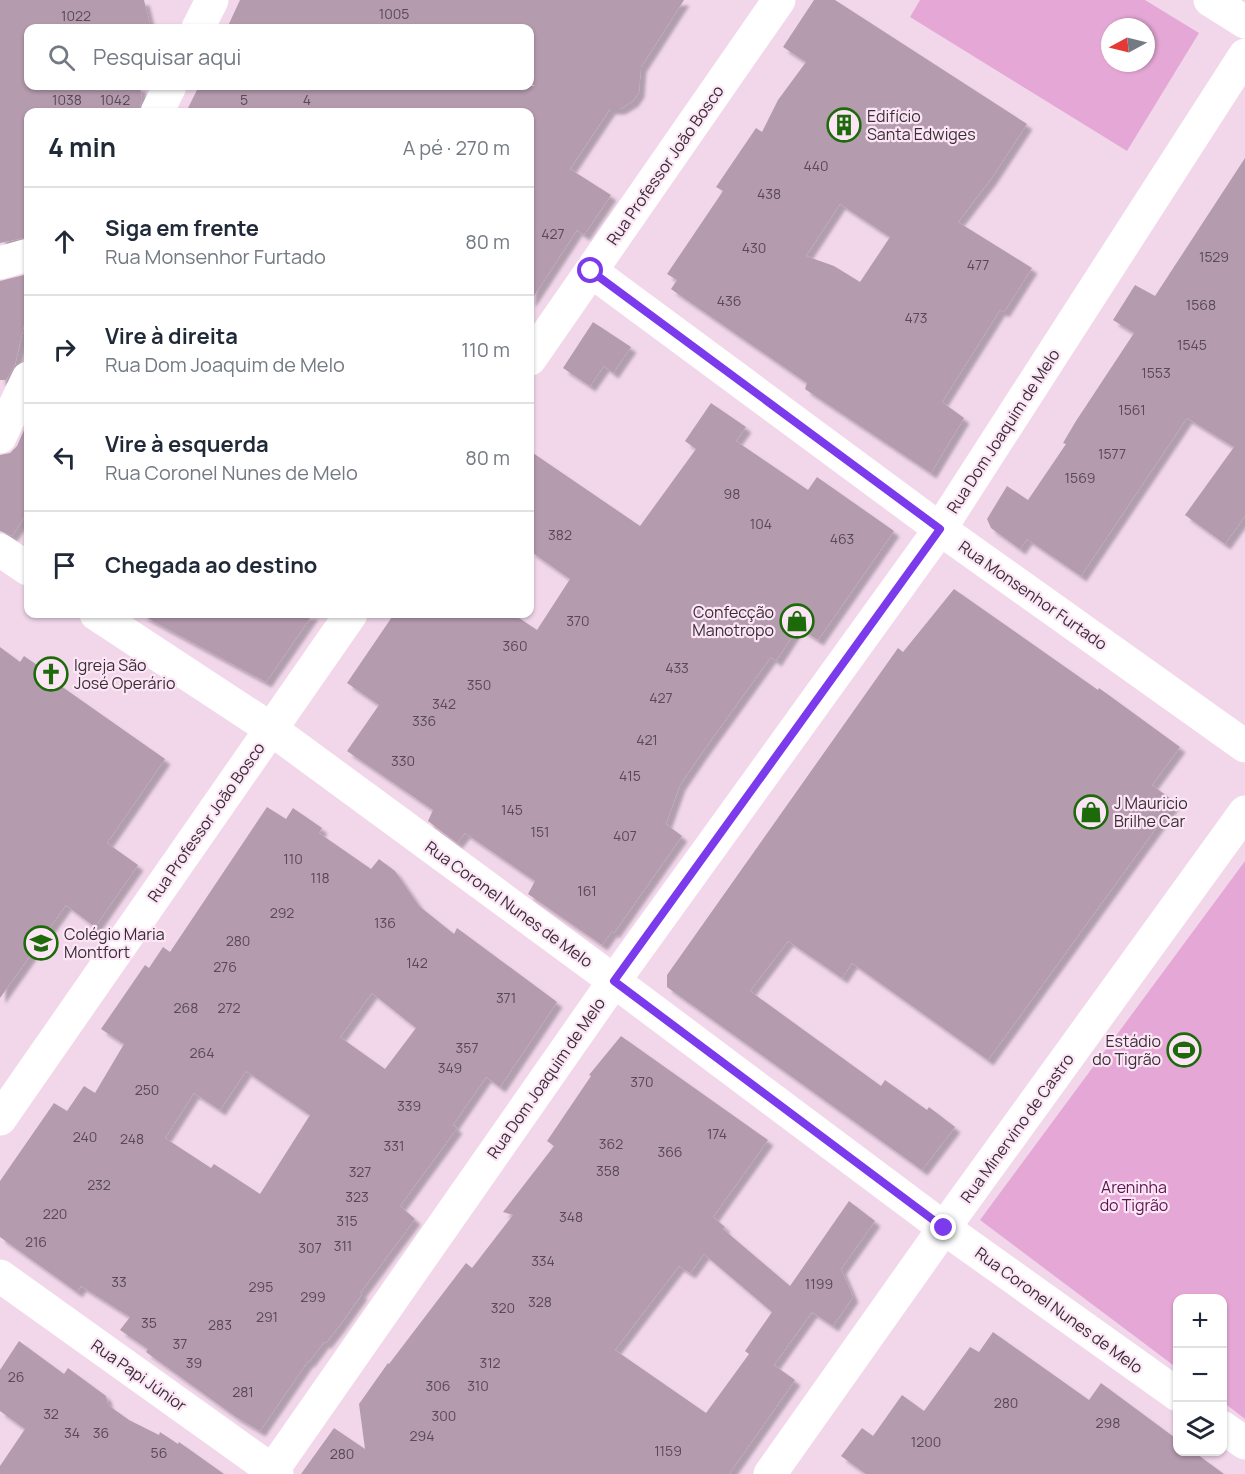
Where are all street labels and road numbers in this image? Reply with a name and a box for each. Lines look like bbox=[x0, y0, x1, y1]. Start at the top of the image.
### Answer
street label: Rua Professor João Bosco bbox=[601, 81, 729, 249]
street label: Rua Dom Joaquim de Melo bbox=[942, 345, 1064, 517]
street label: Rua Monsenhor Furtado bbox=[954, 535, 1112, 655]
street label: Rua Professor João Bosco bbox=[142, 738, 270, 906]
street label: Rua Coronel Nunes de Melo bbox=[421, 836, 597, 972]
street label: Rua Dom Joaquim de Melo bbox=[482, 993, 610, 1163]
street label: Rua Minervino de Castro bbox=[955, 1049, 1079, 1207]
street label: Rua Coronel Nunes de Melo bbox=[971, 1242, 1147, 1378]
street label: Rua Papi Júnior bbox=[87, 1334, 191, 1416]

